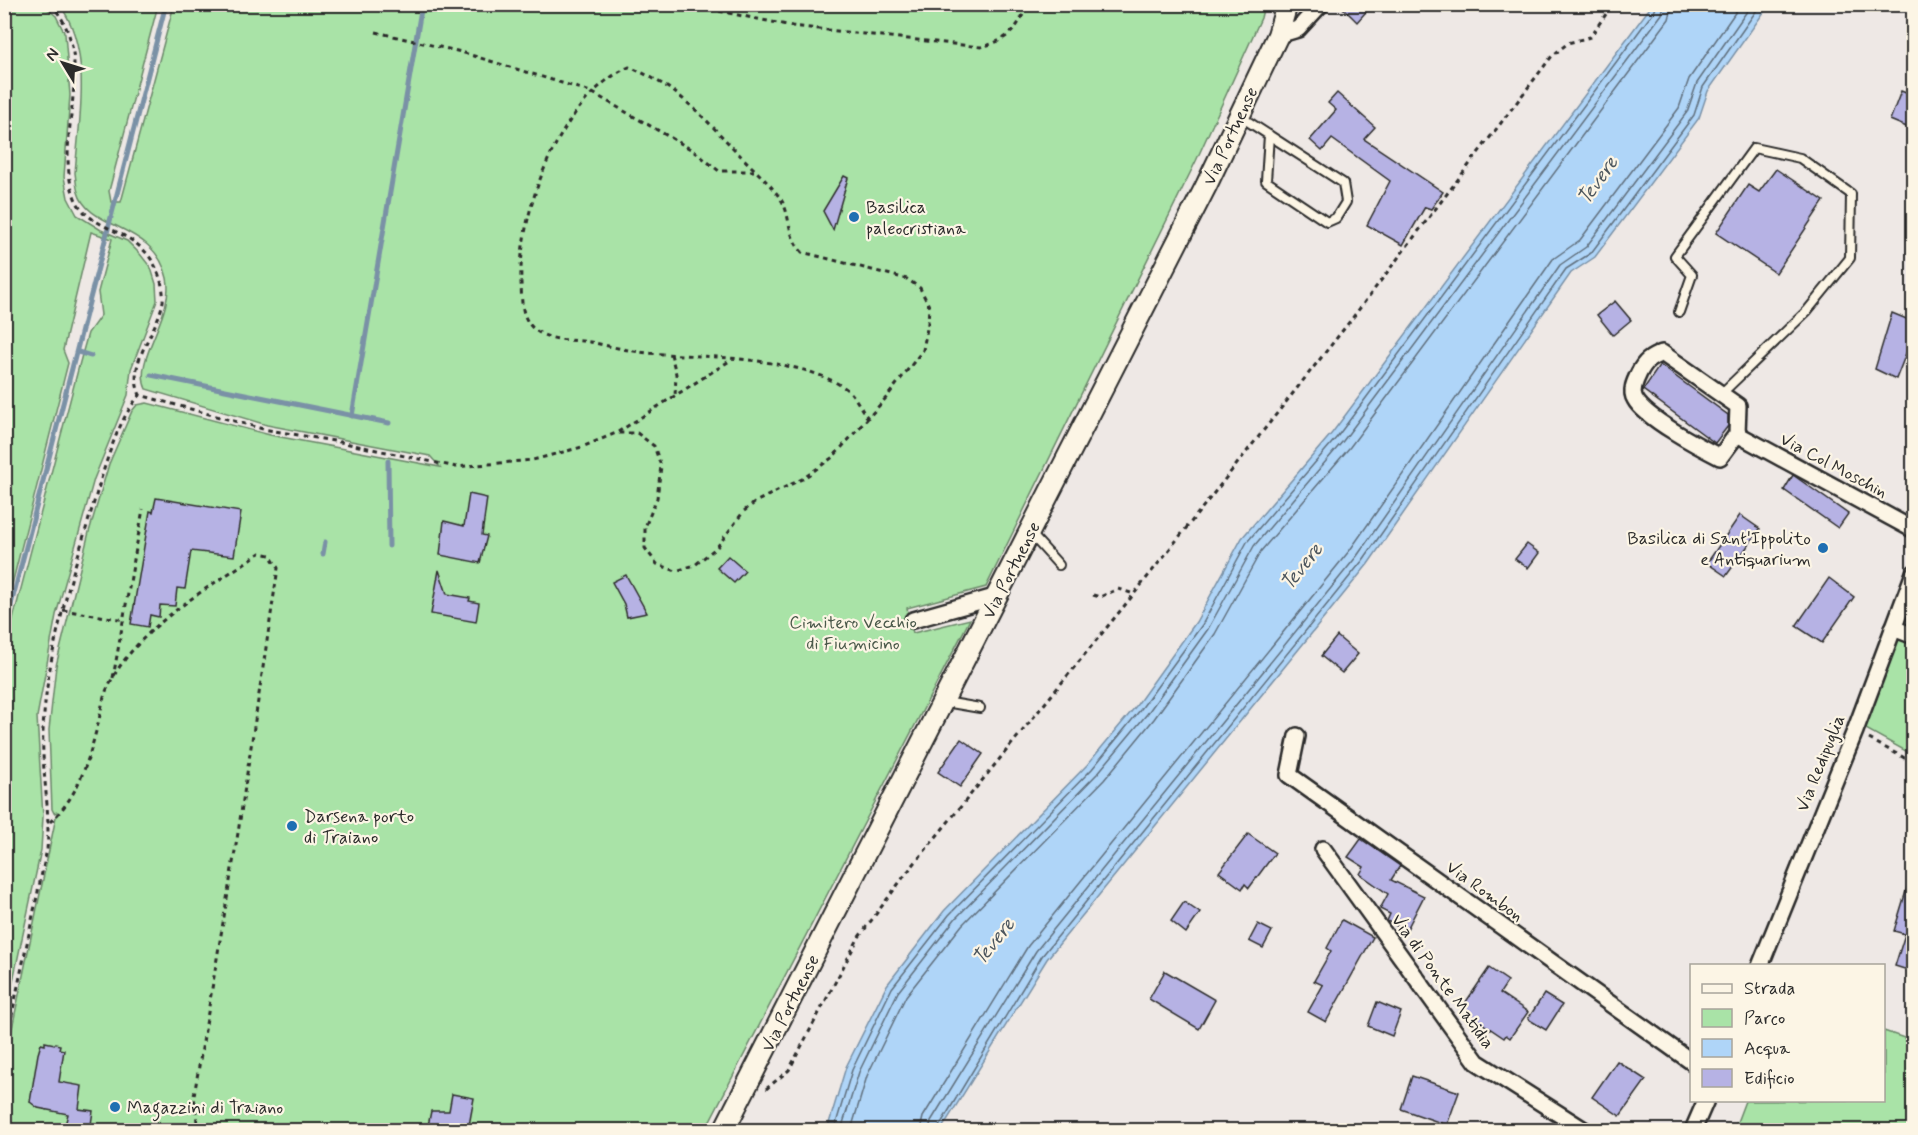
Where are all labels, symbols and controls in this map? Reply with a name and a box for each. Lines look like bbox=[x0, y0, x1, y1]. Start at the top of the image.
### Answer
north arrow bbox=[33, 33, 93, 93]
text: N bbox=[41, 44, 64, 65]
street label: Via Portuense bbox=[1198, 83, 1264, 190]
water label: Tevere bbox=[1571, 151, 1625, 211]
place label: Basilica paleocristiana bbox=[866, 196, 966, 241]
marker: Basilica paleocristiana bbox=[847, 210, 861, 224]
street label: Via Col Moschin bbox=[1775, 427, 1892, 504]
street label: Via Portuense bbox=[977, 518, 1047, 623]
place label: Basilica di Sant'Ippolito e Antiquarium bbox=[1627, 527, 1811, 572]
water label: Tevere bbox=[1275, 537, 1330, 596]
marker: Basilica di Sant'Ippolito e Antiquarium bbox=[1816, 541, 1830, 555]
park label: Cimitero Vecchio di Fiumicino bbox=[789, 611, 917, 656]
street label: Via Redipuglia bbox=[1791, 711, 1851, 815]
place label: Darsena porto di Traiano bbox=[304, 805, 414, 850]
marker: Darsena porto di Traiano bbox=[285, 819, 299, 833]
street label: Via Rombon bbox=[1441, 856, 1528, 928]
street label: Via di Ponte Matidia bbox=[1385, 909, 1499, 1054]
water label: Tevere bbox=[967, 912, 1022, 971]
street label: Via Portuense bbox=[756, 951, 826, 1056]
legend bbox=[1690, 964, 1885, 1102]
text: Strada bbox=[1744, 977, 1795, 1001]
text: Parco bbox=[1744, 1007, 1785, 1031]
text: Acqua bbox=[1744, 1037, 1790, 1061]
text: Edificio bbox=[1744, 1067, 1795, 1091]
place label: Magazzini di Traiano bbox=[127, 1096, 283, 1122]
marker: Magazzini di Traiano bbox=[108, 1100, 122, 1114]

